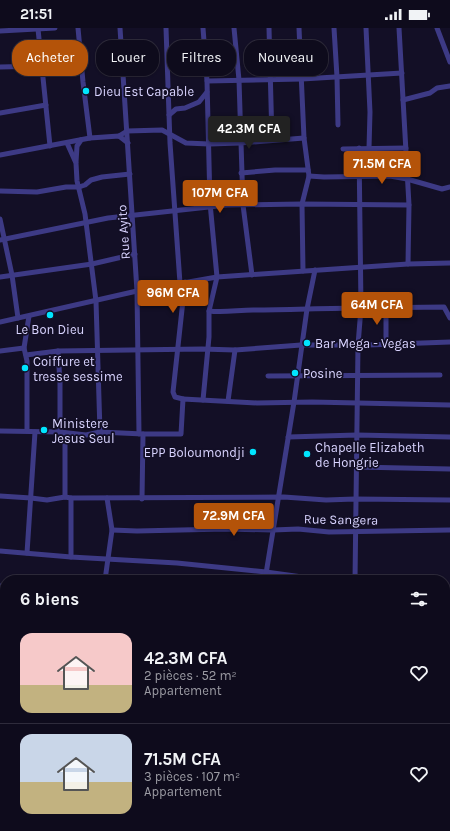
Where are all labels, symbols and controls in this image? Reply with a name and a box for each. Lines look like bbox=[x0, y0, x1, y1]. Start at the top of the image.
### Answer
text: 21:51 bbox=[20, 5, 53, 23]
chip: Acheter bbox=[12, 40, 88, 76]
chip: Louer bbox=[96, 40, 159, 76]
chip: Filtres bbox=[167, 40, 236, 76]
chip: Nouveau bbox=[244, 40, 328, 76]
place label: Dieu Est Capable bbox=[94, 84, 194, 99]
marker: Dieu Est Capable bbox=[81, 86, 91, 96]
pin: 42.3M CFA bbox=[203, 116, 295, 150]
text: 42.3M CFA bbox=[217, 121, 281, 136]
pin: 71.5M CFA bbox=[336, 151, 428, 185]
text: 71.5M CFA bbox=[353, 156, 411, 171]
pin: 107M CFA bbox=[179, 180, 261, 214]
text: 107M CFA bbox=[192, 185, 248, 200]
street label: Rue Ayito bbox=[114, 204, 133, 260]
pin: 96M CFA bbox=[136, 280, 210, 314]
text: 96M CFA bbox=[146, 285, 200, 300]
pin: 64M CFA bbox=[340, 292, 414, 326]
text: 64M CFA bbox=[351, 297, 403, 312]
marker: Le Bon Dieu bbox=[45, 310, 55, 320]
place label: Le Bon Dieu bbox=[16, 322, 84, 337]
place label: Bar Mega - Vegas bbox=[315, 336, 416, 351]
marker: Bar Mega - Vegas bbox=[302, 338, 312, 348]
place label: Coiffure et tresse sessime bbox=[33, 354, 123, 384]
marker: Coiffure et tresse sessime bbox=[20, 363, 30, 373]
place label: Posine bbox=[303, 366, 343, 381]
marker: Posine bbox=[290, 368, 300, 378]
place label: Ministere Jesus Seul bbox=[52, 416, 115, 446]
marker: Ministere Jesus Seul bbox=[39, 425, 49, 435]
place label: Chapelle Elizabeth de Hongrie bbox=[315, 440, 425, 470]
place label: EPP Boloumondji bbox=[144, 445, 245, 460]
marker: EPP Boloumondji bbox=[248, 447, 258, 457]
marker: Chapelle Elizabeth de Hongrie bbox=[302, 449, 312, 459]
pin: 72.9M CFA bbox=[188, 503, 280, 537]
text: 72.9M CFA bbox=[203, 508, 265, 523]
street label: Rue Sangera bbox=[304, 511, 378, 528]
icon: filters bbox=[408, 588, 430, 610]
text: 6 biens bbox=[20, 589, 79, 609]
text: 42.3M CFA bbox=[144, 648, 227, 668]
icon: home bbox=[52, 649, 100, 697]
icon: heart bbox=[408, 662, 430, 684]
text: 2 pièces · 52 m² bbox=[144, 668, 237, 683]
text: Appartement bbox=[144, 683, 222, 698]
text: 71.5M CFA bbox=[144, 749, 221, 769]
icon: home bbox=[52, 750, 100, 798]
icon: heart bbox=[408, 763, 430, 785]
text: 3 pièces · 107 m² bbox=[144, 769, 240, 784]
text: Appartement bbox=[144, 784, 222, 799]

